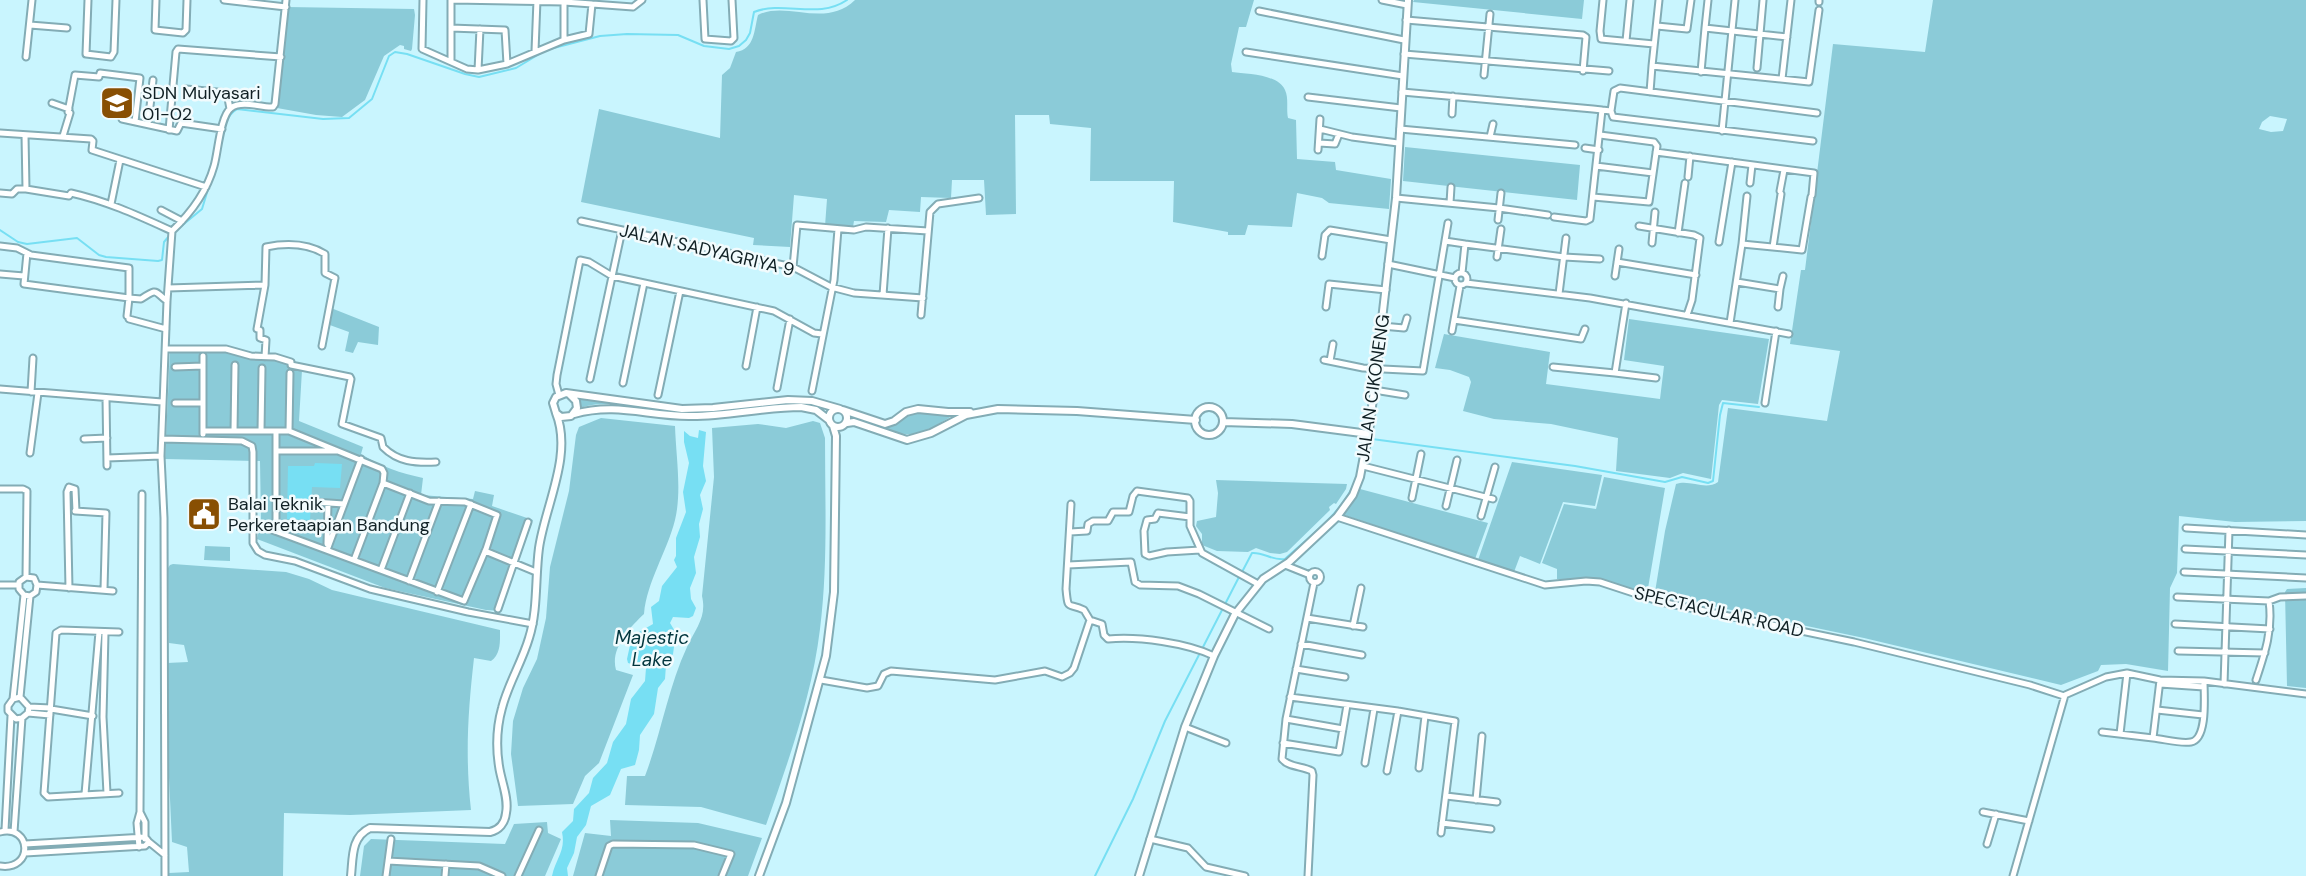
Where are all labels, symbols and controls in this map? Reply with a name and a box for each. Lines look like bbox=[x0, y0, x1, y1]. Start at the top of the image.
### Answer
place label: SDN Mulyasari 01-02 bbox=[142, 81, 261, 126]
school or university icon: SDN Mulyasari 01-02 bbox=[98, 84, 136, 122]
street label: JALAN SADYAGRIYA 9 bbox=[617, 218, 797, 282]
street label: JALAN CIKONENG bbox=[1351, 313, 1395, 463]
place label: Balai Teknik Perkeretaapian Bandung bbox=[228, 492, 430, 537]
public building icon: Balai Teknik Perkeretaapian Bandung bbox=[185, 495, 223, 533]
street label: SPECTACULAR ROAD bbox=[1632, 581, 1806, 643]
water label: Majestic Lake bbox=[615, 625, 689, 672]

